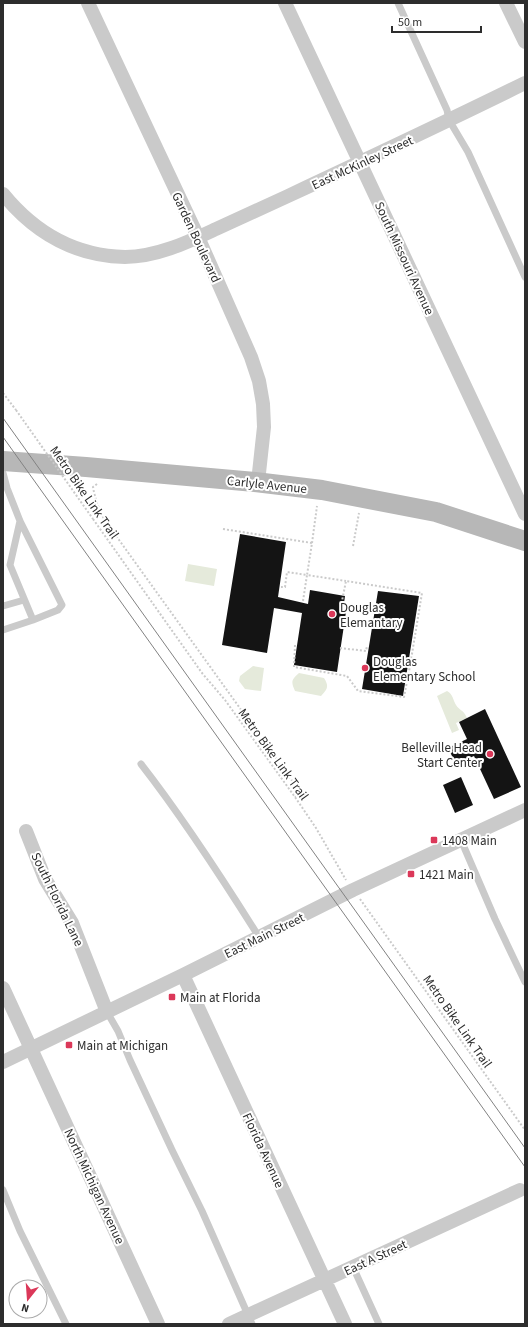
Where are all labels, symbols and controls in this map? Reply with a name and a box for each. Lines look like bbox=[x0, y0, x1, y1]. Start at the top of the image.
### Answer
scale bar bbox=[392, 8, 481, 34]
text: 50 m bbox=[398, 14, 422, 31]
street label: East McKinley Street bbox=[309, 131, 417, 194]
street label: Garden Boulevard bbox=[167, 189, 225, 286]
street label: South Missouri Avenue bbox=[370, 199, 438, 318]
street label: Metro Bike Link Trail bbox=[45, 443, 123, 543]
street label: Carlyle Avenue bbox=[226, 472, 308, 498]
place label: Douglas Elemantary bbox=[340, 599, 403, 632]
marker: Douglas Elemantary bbox=[327, 609, 337, 619]
place label: Douglas Elementary School bbox=[373, 653, 475, 686]
marker: Douglas Elementary School bbox=[360, 663, 370, 673]
street label: Metro Bike Link Trail bbox=[234, 705, 313, 804]
place label: Belleville Head Start Center bbox=[401, 739, 482, 772]
marker: Belleville Head Start Center bbox=[485, 749, 495, 759]
place label: 1408 Main bbox=[442, 832, 497, 850]
marker: 1408 Main bbox=[429, 835, 439, 845]
street label: South Florida Lane bbox=[27, 849, 88, 949]
place label: 1421 Main bbox=[419, 866, 474, 884]
marker: 1421 Main bbox=[406, 869, 416, 879]
street label: East Main Street bbox=[221, 908, 308, 963]
street label: Metro Bike Link Trail bbox=[418, 972, 496, 1072]
place label: Main at Florida bbox=[180, 989, 261, 1007]
marker: Main at Florida bbox=[167, 992, 177, 1002]
place label: Main at Michigan bbox=[77, 1037, 168, 1055]
marker: Main at Michigan bbox=[64, 1040, 74, 1050]
street label: Florida Avenue bbox=[238, 1110, 288, 1191]
street label: North Michigan Avenue bbox=[59, 1126, 129, 1247]
street label: East A Street bbox=[341, 1235, 411, 1280]
north arrow bbox=[8, 1279, 48, 1319]
text: N bbox=[20, 1300, 31, 1316]

